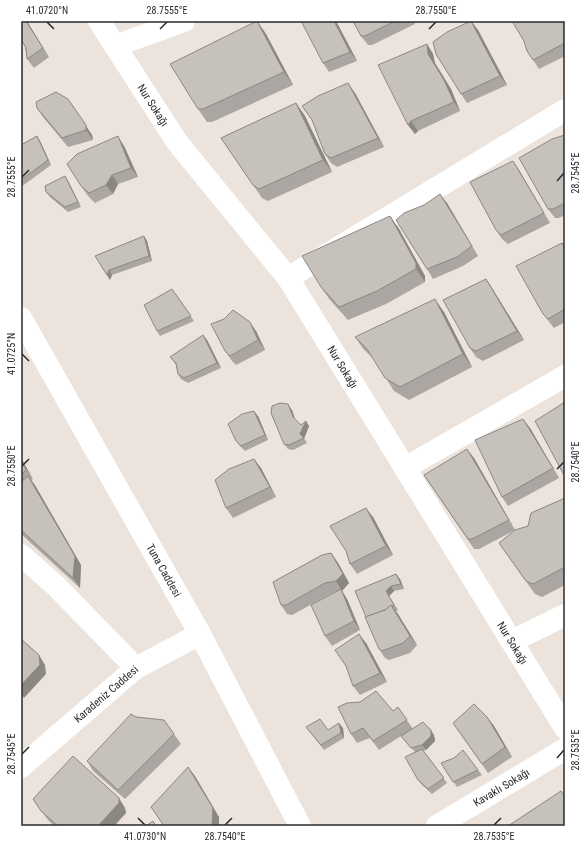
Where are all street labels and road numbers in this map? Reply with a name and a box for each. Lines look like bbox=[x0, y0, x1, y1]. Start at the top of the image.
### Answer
street label: Nur Sokağı bbox=[135, 82, 172, 129]
street label: Nur Sokağı bbox=[325, 343, 361, 391]
street label: Tuna Caddesi bbox=[144, 542, 184, 599]
street label: Nur Sokağı bbox=[495, 619, 531, 667]
street label: Karadeniz Caddesi bbox=[71, 663, 141, 725]
street label: Kavaklı Sokağı bbox=[471, 765, 532, 809]

